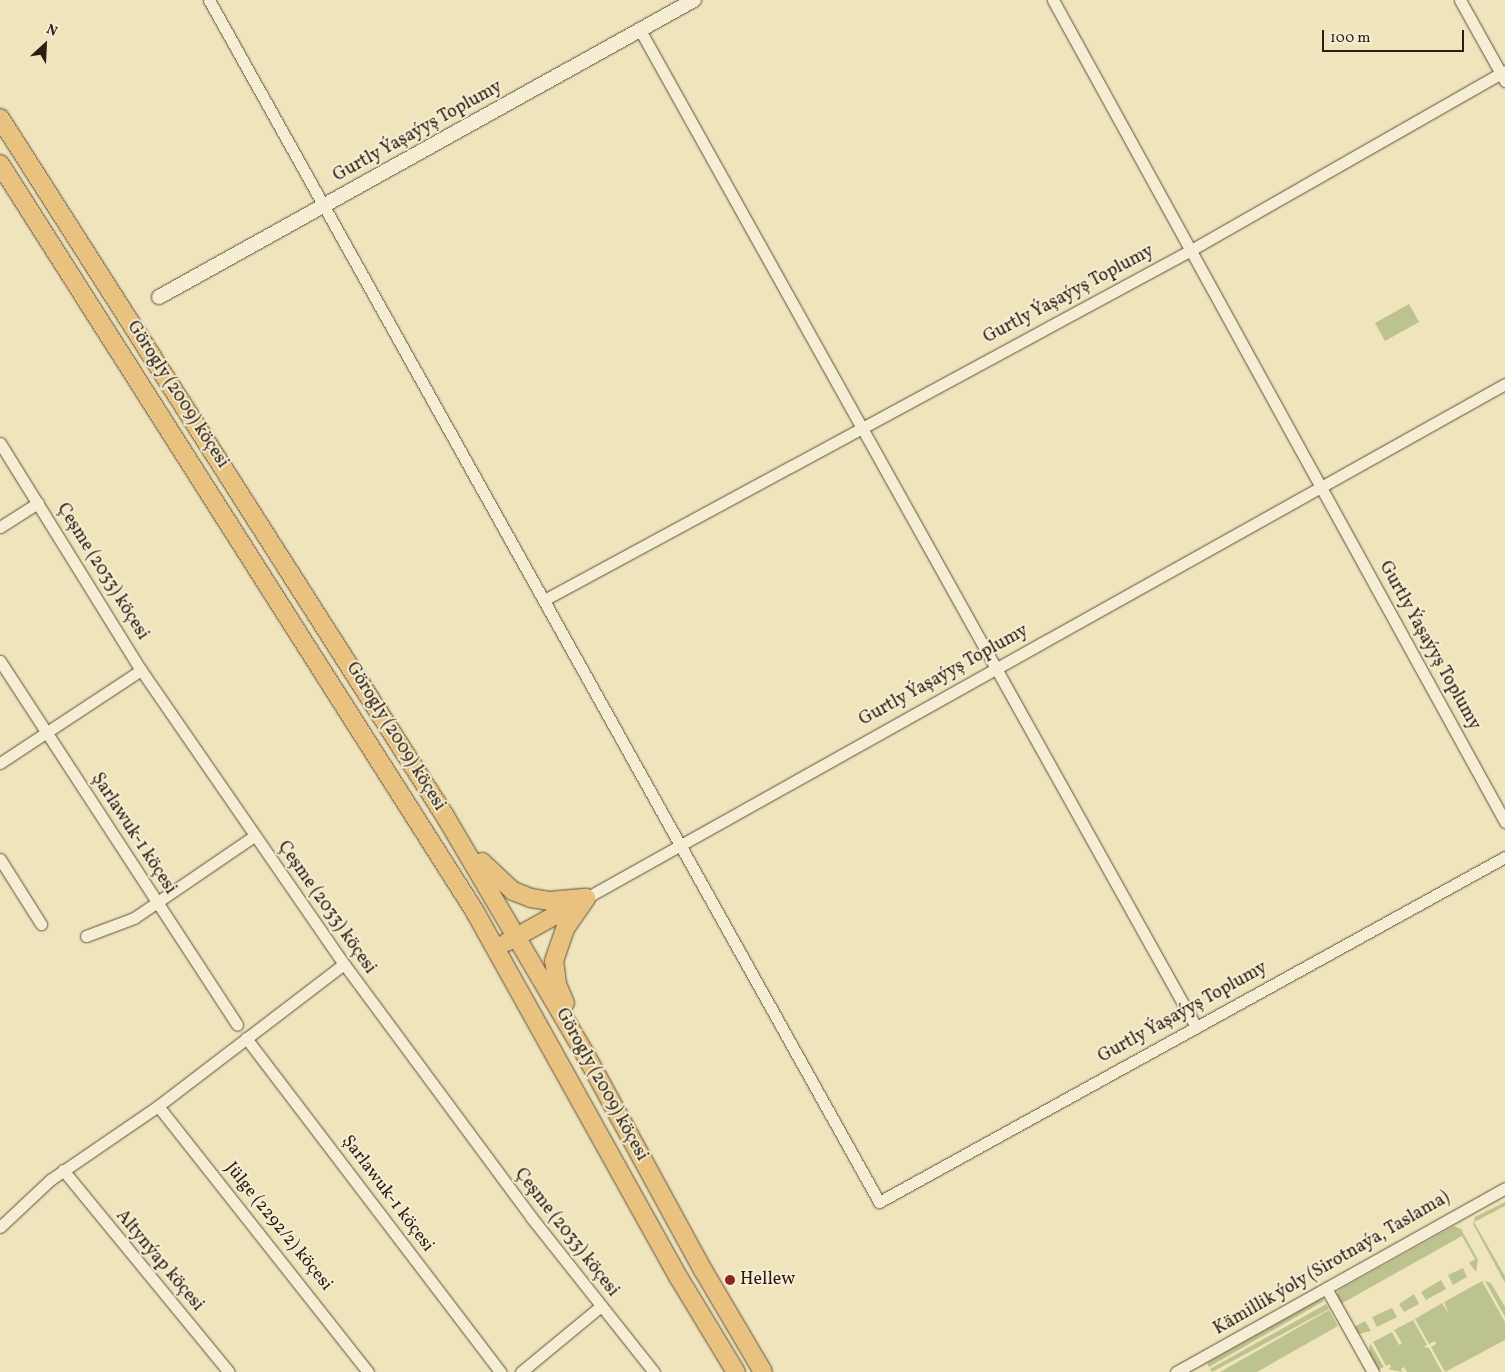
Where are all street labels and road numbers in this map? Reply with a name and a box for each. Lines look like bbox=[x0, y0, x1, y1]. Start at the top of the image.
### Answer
street label: Gurtly Ýaşaýyş Toplumy bbox=[329, 76, 507, 188]
street label: Gurtly Ýaşaýyş Toplumy bbox=[979, 241, 1159, 349]
street label: Görogly (2009) köçesi bbox=[121, 317, 233, 473]
street label: Çeşme (2033) köçesi bbox=[51, 500, 153, 644]
street label: Gurtly Ýaşaýyş Toplumy bbox=[1373, 557, 1485, 735]
street label: Gurtly Ýaşaýyş Toplumy bbox=[855, 620, 1033, 732]
street label: Görogly (2009) köçesi bbox=[340, 658, 450, 816]
street label: Şarlawuk-1 köçesi bbox=[86, 769, 180, 899]
street label: Çeşme (2033) köçesi bbox=[272, 837, 380, 979]
street label: Gurtly Ýaşaýyş Toplumy bbox=[1094, 957, 1272, 1069]
street label: Görogly (2009) köçesi bbox=[550, 1005, 652, 1165]
street label: Şarlawuk-1 köçesi bbox=[336, 1131, 438, 1257]
street label: Jülge (2292/2) köçesi bbox=[220, 1158, 336, 1296]
street label: Çeşme (2033) köçesi bbox=[509, 1164, 623, 1302]
street label: Kämillik ýoly (Sirotnaýa, Taslama) bbox=[1209, 1187, 1455, 1341]
street label: Altynýap köçesi bbox=[110, 1206, 208, 1316]

